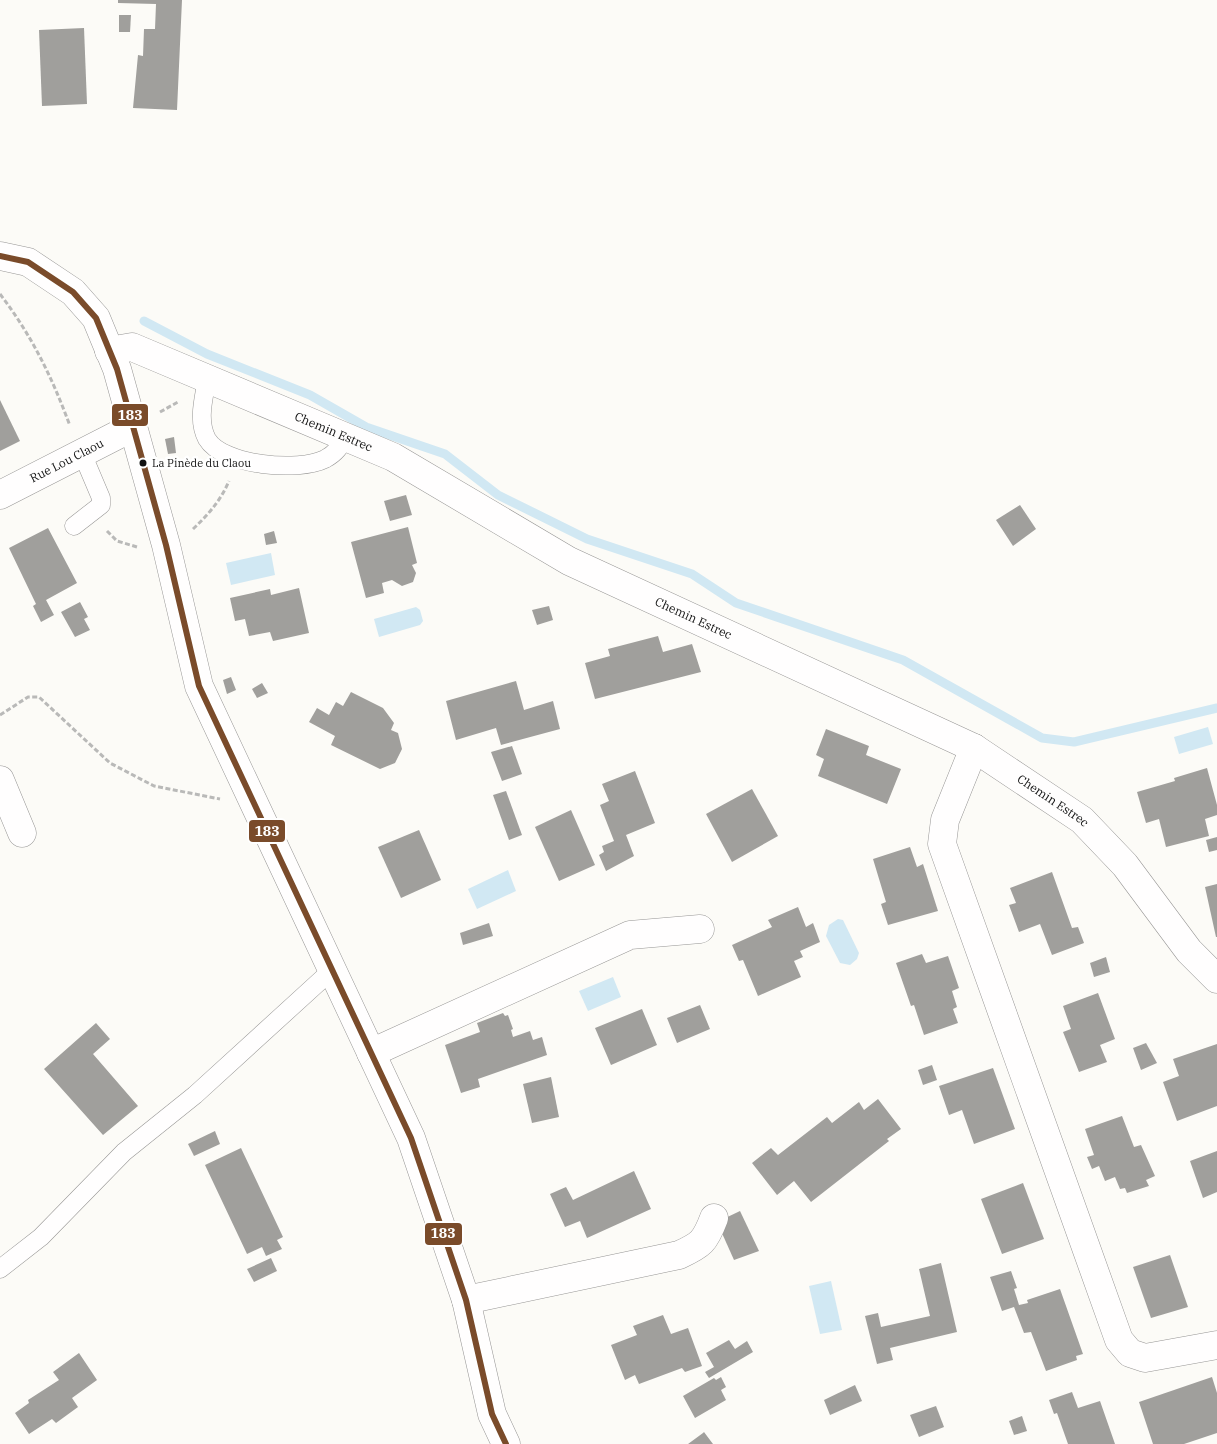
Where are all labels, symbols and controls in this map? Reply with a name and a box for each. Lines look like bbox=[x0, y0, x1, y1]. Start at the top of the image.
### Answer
line badge: 183 bbox=[111, 403, 149, 427]
text: 183 bbox=[117, 406, 143, 424]
street label: Chemin Estrec bbox=[292, 408, 375, 455]
street label: Rue Lou Claou bbox=[27, 435, 107, 486]
place label: La Pinède du Claou bbox=[152, 456, 251, 470]
marker: La Pinède du Claou bbox=[138, 458, 148, 468]
street label: Chemin Estrec bbox=[653, 594, 734, 642]
street label: Chemin Estrec bbox=[1014, 771, 1092, 830]
line badge: 183 bbox=[248, 819, 286, 843]
text: 183 bbox=[254, 822, 280, 840]
line badge: 183 bbox=[424, 1222, 463, 1246]
text: 183 bbox=[430, 1224, 456, 1242]

